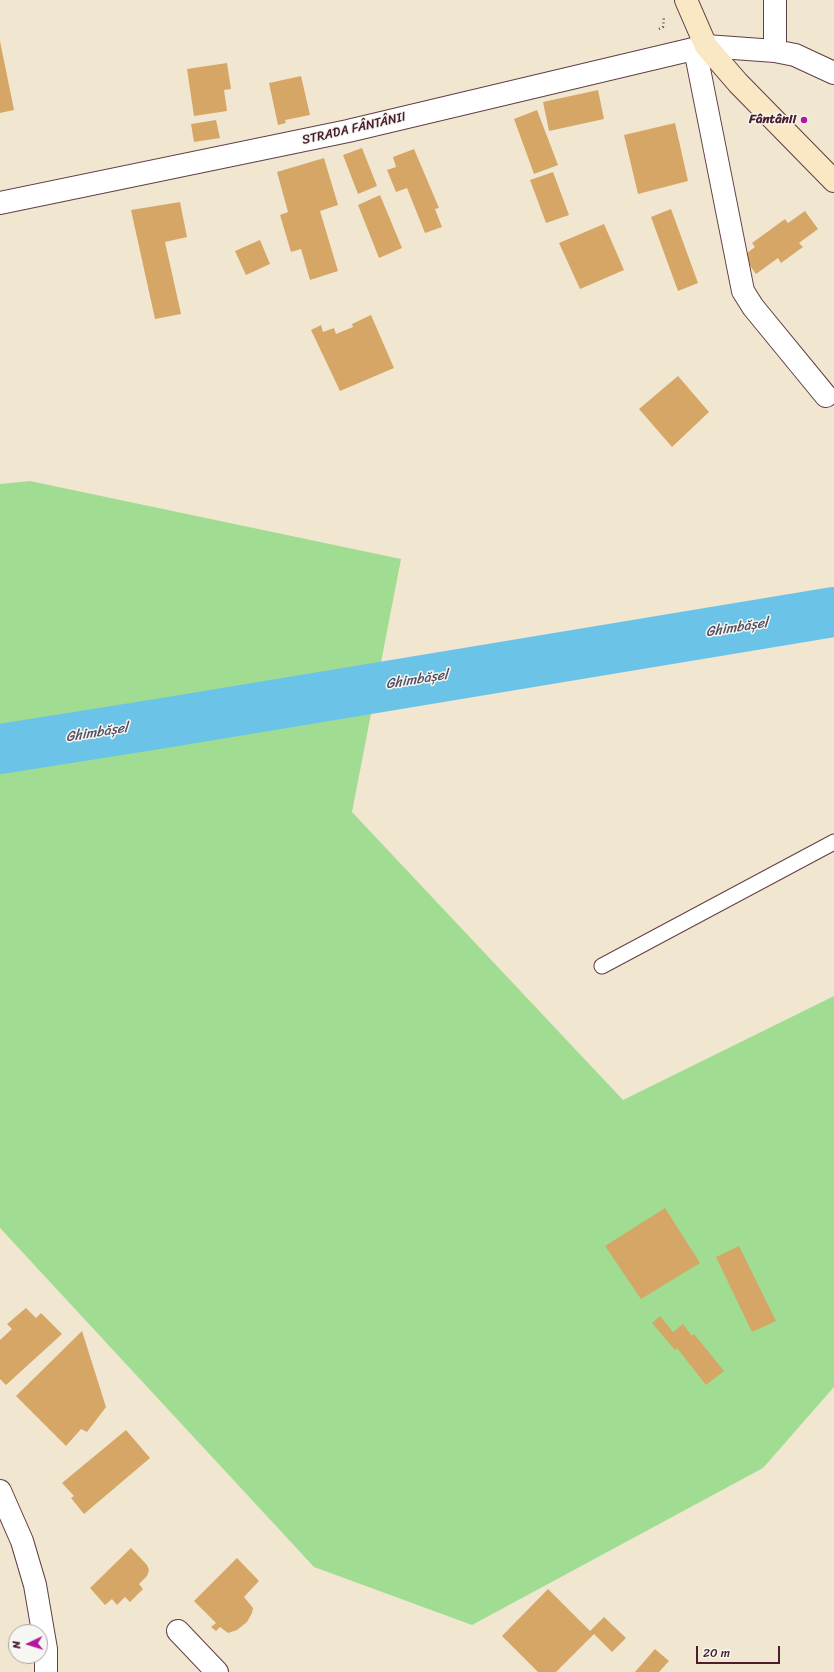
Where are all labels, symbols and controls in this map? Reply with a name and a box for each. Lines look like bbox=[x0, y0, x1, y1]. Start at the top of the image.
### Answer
street label: STRADA FÂNTÂNII bbox=[300, 109, 408, 149]
place label: Fântânii bbox=[749, 112, 796, 128]
marker: Fântânii bbox=[799, 115, 809, 125]
water label: Ghimbășel bbox=[705, 615, 769, 641]
water label: Ghimbășel bbox=[385, 667, 449, 693]
water label: Ghimbășel bbox=[65, 720, 129, 746]
north arrow bbox=[8, 1624, 48, 1664]
scale bar bbox=[698, 1638, 782, 1664]
text: N bbox=[7, 1640, 26, 1649]
text: 20 m bbox=[703, 1642, 730, 1664]

